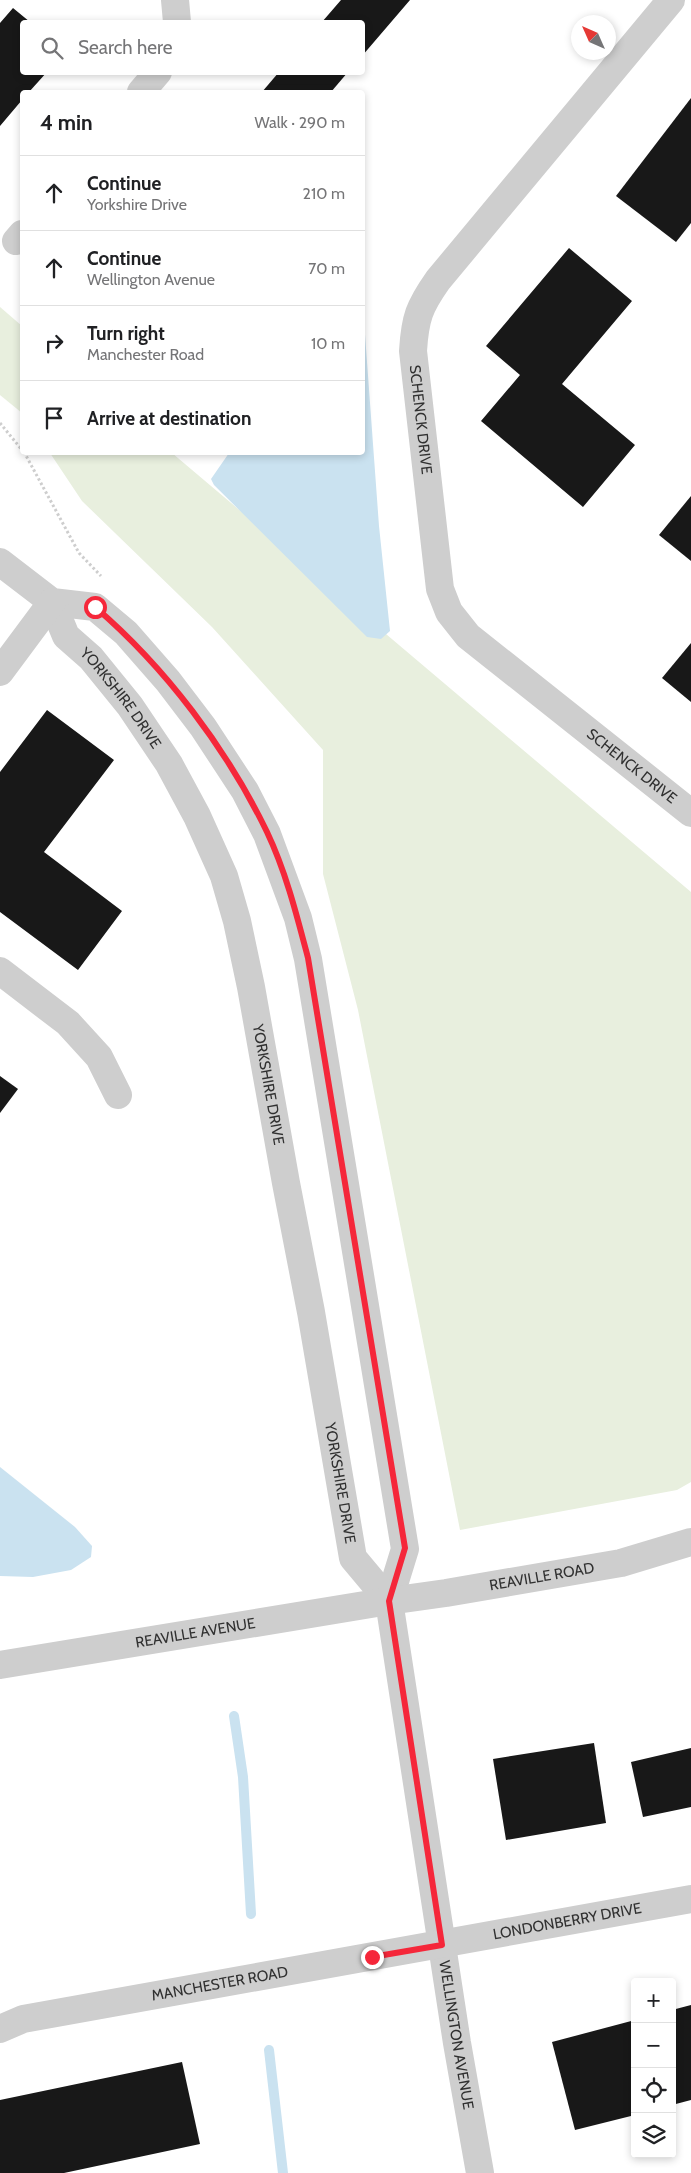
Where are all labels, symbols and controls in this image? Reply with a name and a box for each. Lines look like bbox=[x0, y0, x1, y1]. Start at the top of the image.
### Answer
north arrow bbox=[571, 15, 616, 60]
search box bbox=[20, 20, 365, 75]
icon: search bbox=[38, 34, 66, 62]
text: Search here bbox=[78, 36, 172, 59]
text: 4 min bbox=[40, 110, 93, 135]
text: Walk · 290 m bbox=[255, 113, 345, 132]
text: Continue bbox=[87, 172, 161, 195]
icon: ahead bbox=[40, 179, 68, 207]
text: 210 m bbox=[303, 184, 345, 203]
text: Yorkshire Drive bbox=[87, 195, 187, 214]
text: Continue bbox=[87, 247, 161, 270]
icon: ahead bbox=[40, 254, 68, 282]
text: 70 m bbox=[308, 259, 345, 278]
text: Wellington Avenue bbox=[87, 270, 215, 289]
text: Turn right bbox=[87, 322, 165, 345]
icon: right bbox=[40, 329, 68, 357]
text: 10 m bbox=[311, 334, 345, 353]
text: Manchester Road bbox=[87, 345, 204, 364]
street label: SCHENCK DRIVE bbox=[406, 364, 436, 475]
icon: arrive bbox=[40, 404, 68, 432]
text: Arrive at destination bbox=[87, 407, 251, 430]
route start bbox=[84, 596, 107, 619]
street label: YORKSHIRE DRIVE bbox=[76, 643, 165, 752]
street label: SCHENCK DRIVE bbox=[583, 725, 680, 807]
street label: YORKSHIRE DRIVE bbox=[249, 1022, 288, 1146]
street label: YORKSHIRE DRIVE bbox=[321, 1420, 359, 1545]
street label: REAVILLE ROAD bbox=[488, 1559, 596, 1594]
street label: REAVILLE AVENUE bbox=[134, 1614, 257, 1652]
street label: LONDONBERRY DRIVE bbox=[491, 1899, 643, 1943]
route end bbox=[361, 1946, 384, 1969]
street label: WELLINGTON AVENUE bbox=[435, 1959, 478, 2111]
street label: MANCHESTER ROAD bbox=[150, 1963, 289, 2005]
map controls bbox=[631, 1978, 676, 2158]
button: + bbox=[631, 1978, 676, 2023]
button: − bbox=[631, 2023, 676, 2068]
button: locate bbox=[631, 2068, 676, 2113]
button: layers bbox=[631, 2113, 676, 2158]

